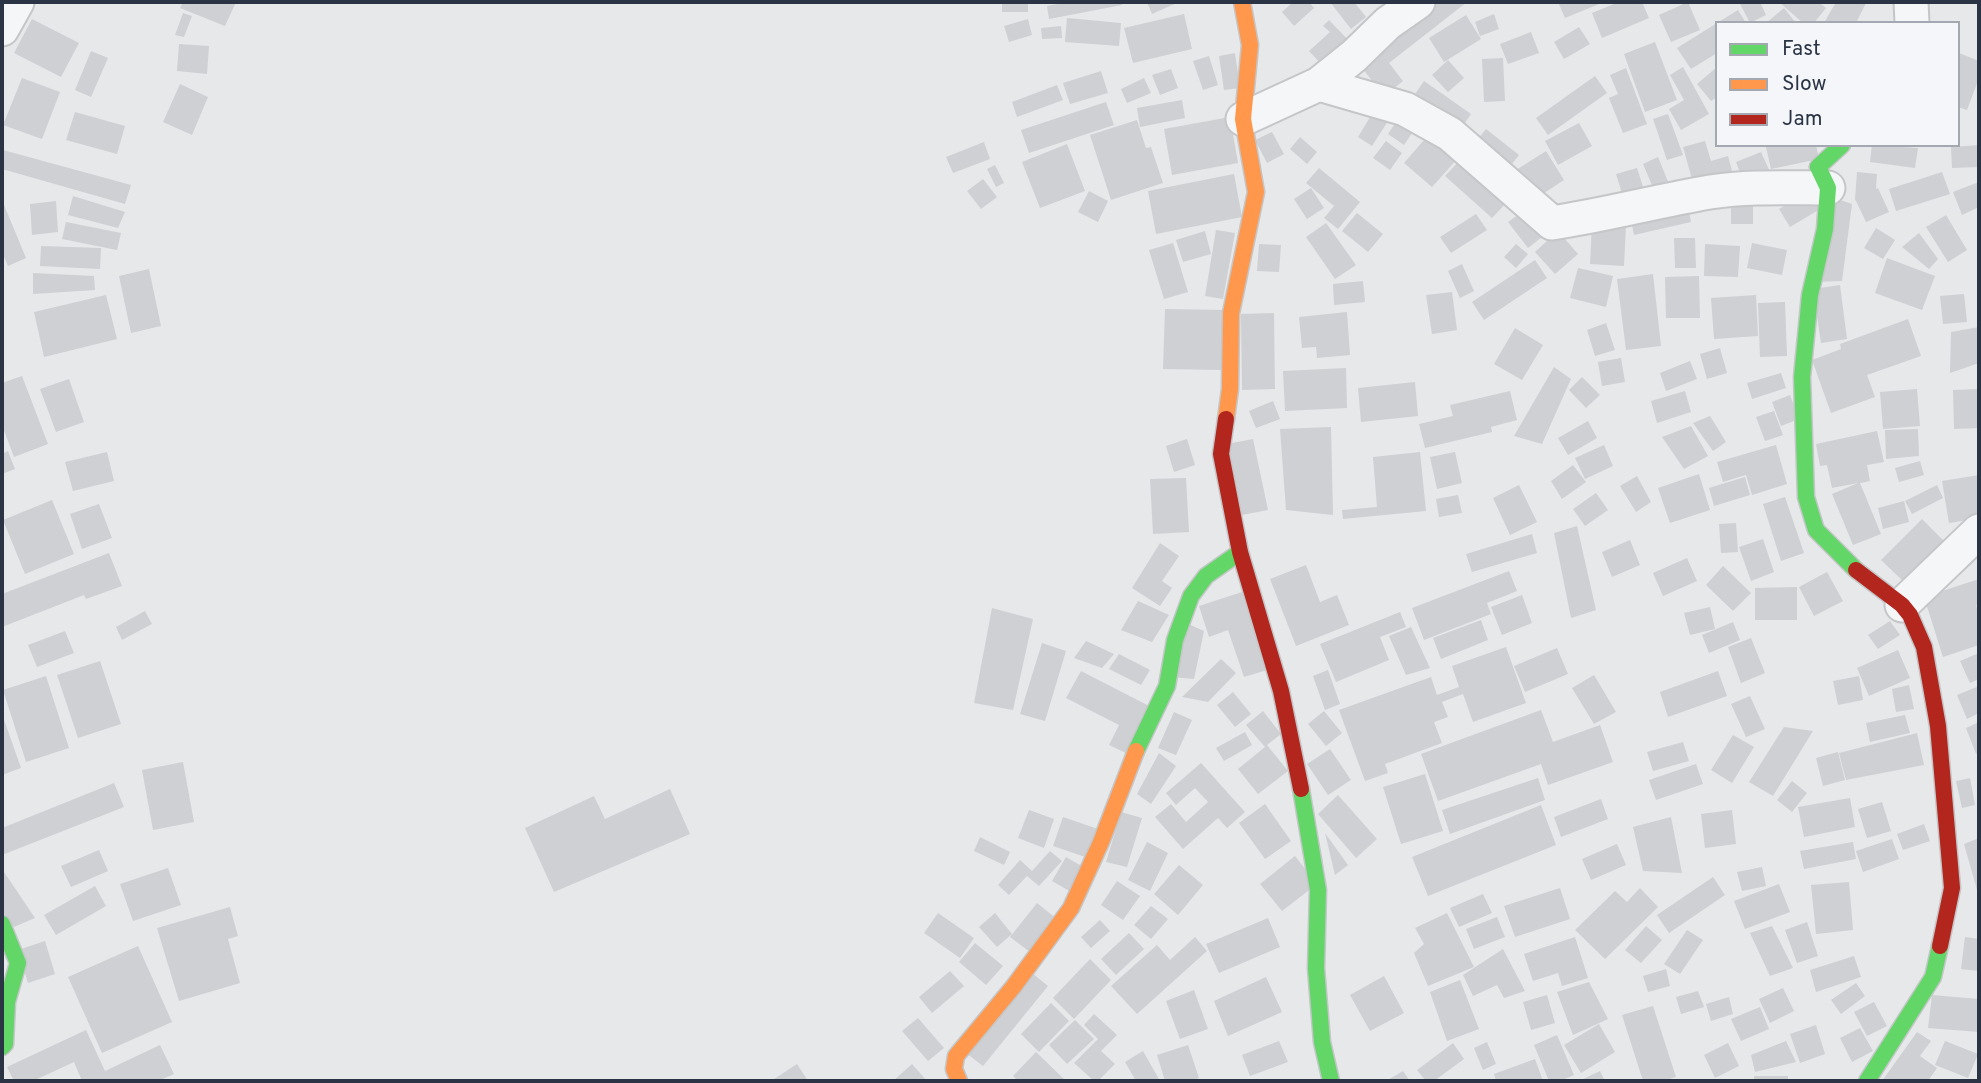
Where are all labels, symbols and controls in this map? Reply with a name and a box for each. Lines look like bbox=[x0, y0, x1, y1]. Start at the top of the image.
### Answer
legend bbox=[1715, 21, 1960, 147]
text: Fast bbox=[1782, 36, 1821, 63]
text: Slow bbox=[1782, 71, 1827, 98]
text: Jam bbox=[1782, 106, 1823, 133]

